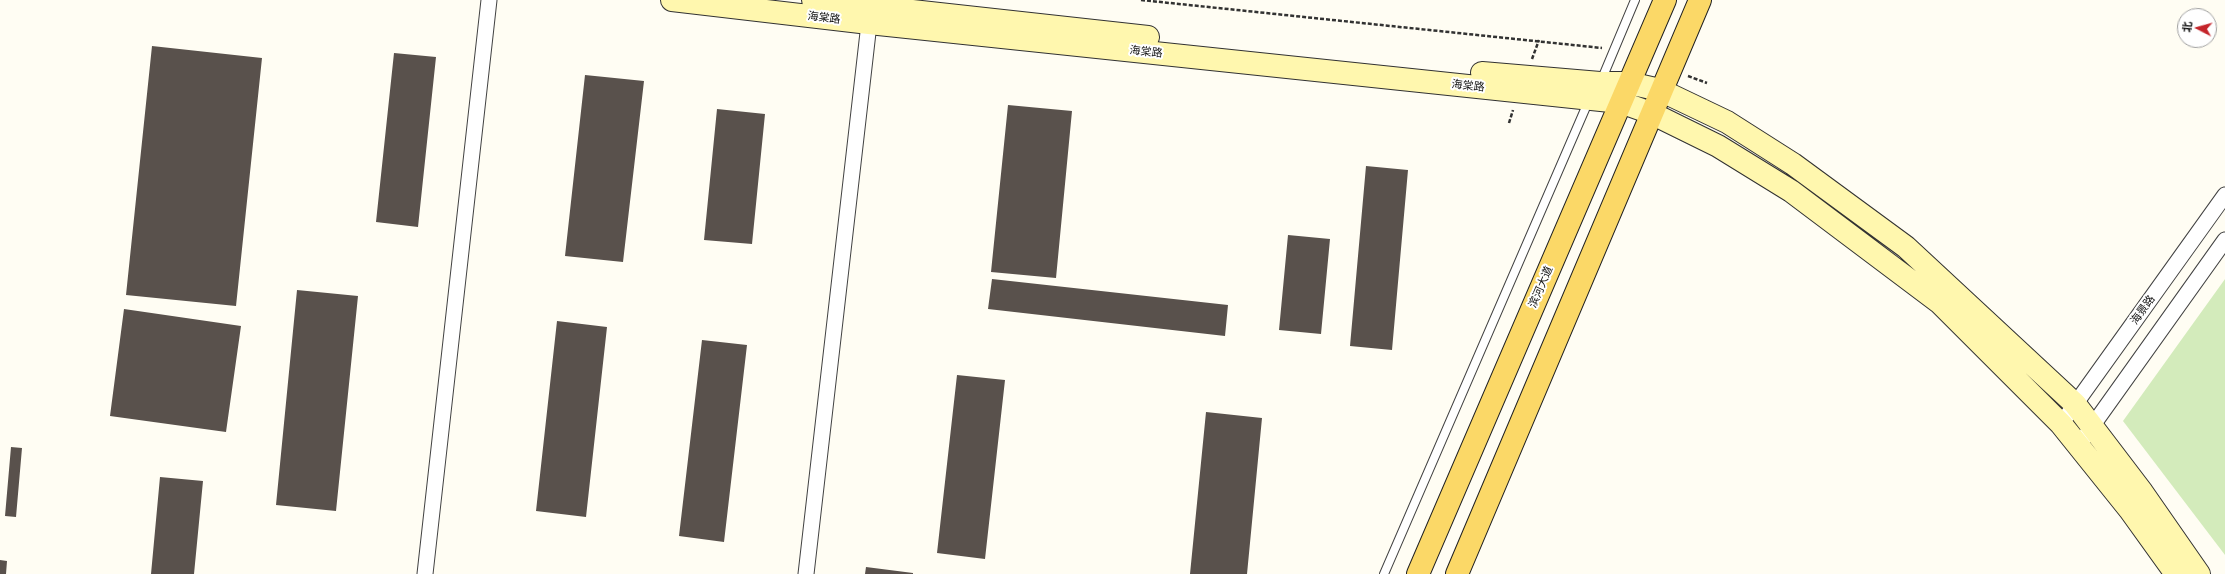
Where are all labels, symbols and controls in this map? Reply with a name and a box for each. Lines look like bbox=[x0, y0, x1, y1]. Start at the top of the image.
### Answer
north arrow bbox=[2177, 8, 2217, 48]
street label: 海棠路 bbox=[807, 9, 841, 27]
text: 北 bbox=[2178, 21, 2195, 33]
street label: 海棠路 bbox=[1129, 44, 1163, 60]
street label: 海棠路 bbox=[1451, 78, 1485, 94]
street label: 滨河大道 bbox=[1526, 264, 1556, 310]
street label: 海景路 bbox=[2128, 293, 2158, 327]

